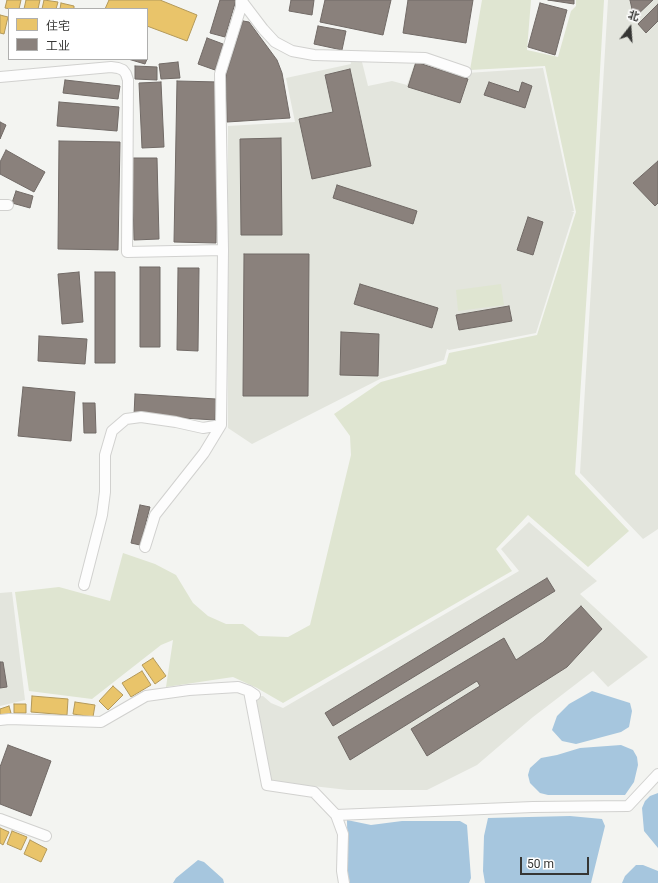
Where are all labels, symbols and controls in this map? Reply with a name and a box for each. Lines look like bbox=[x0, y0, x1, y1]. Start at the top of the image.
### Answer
legend bbox=[8, 8, 148, 60]
north arrow bbox=[610, 8, 650, 48]
text: 北 bbox=[626, 8, 641, 24]
text: 住宅 bbox=[46, 19, 70, 33]
text: 工业 bbox=[46, 39, 70, 53]
scale bar bbox=[522, 849, 591, 875]
text: 50 m bbox=[527, 857, 554, 871]

